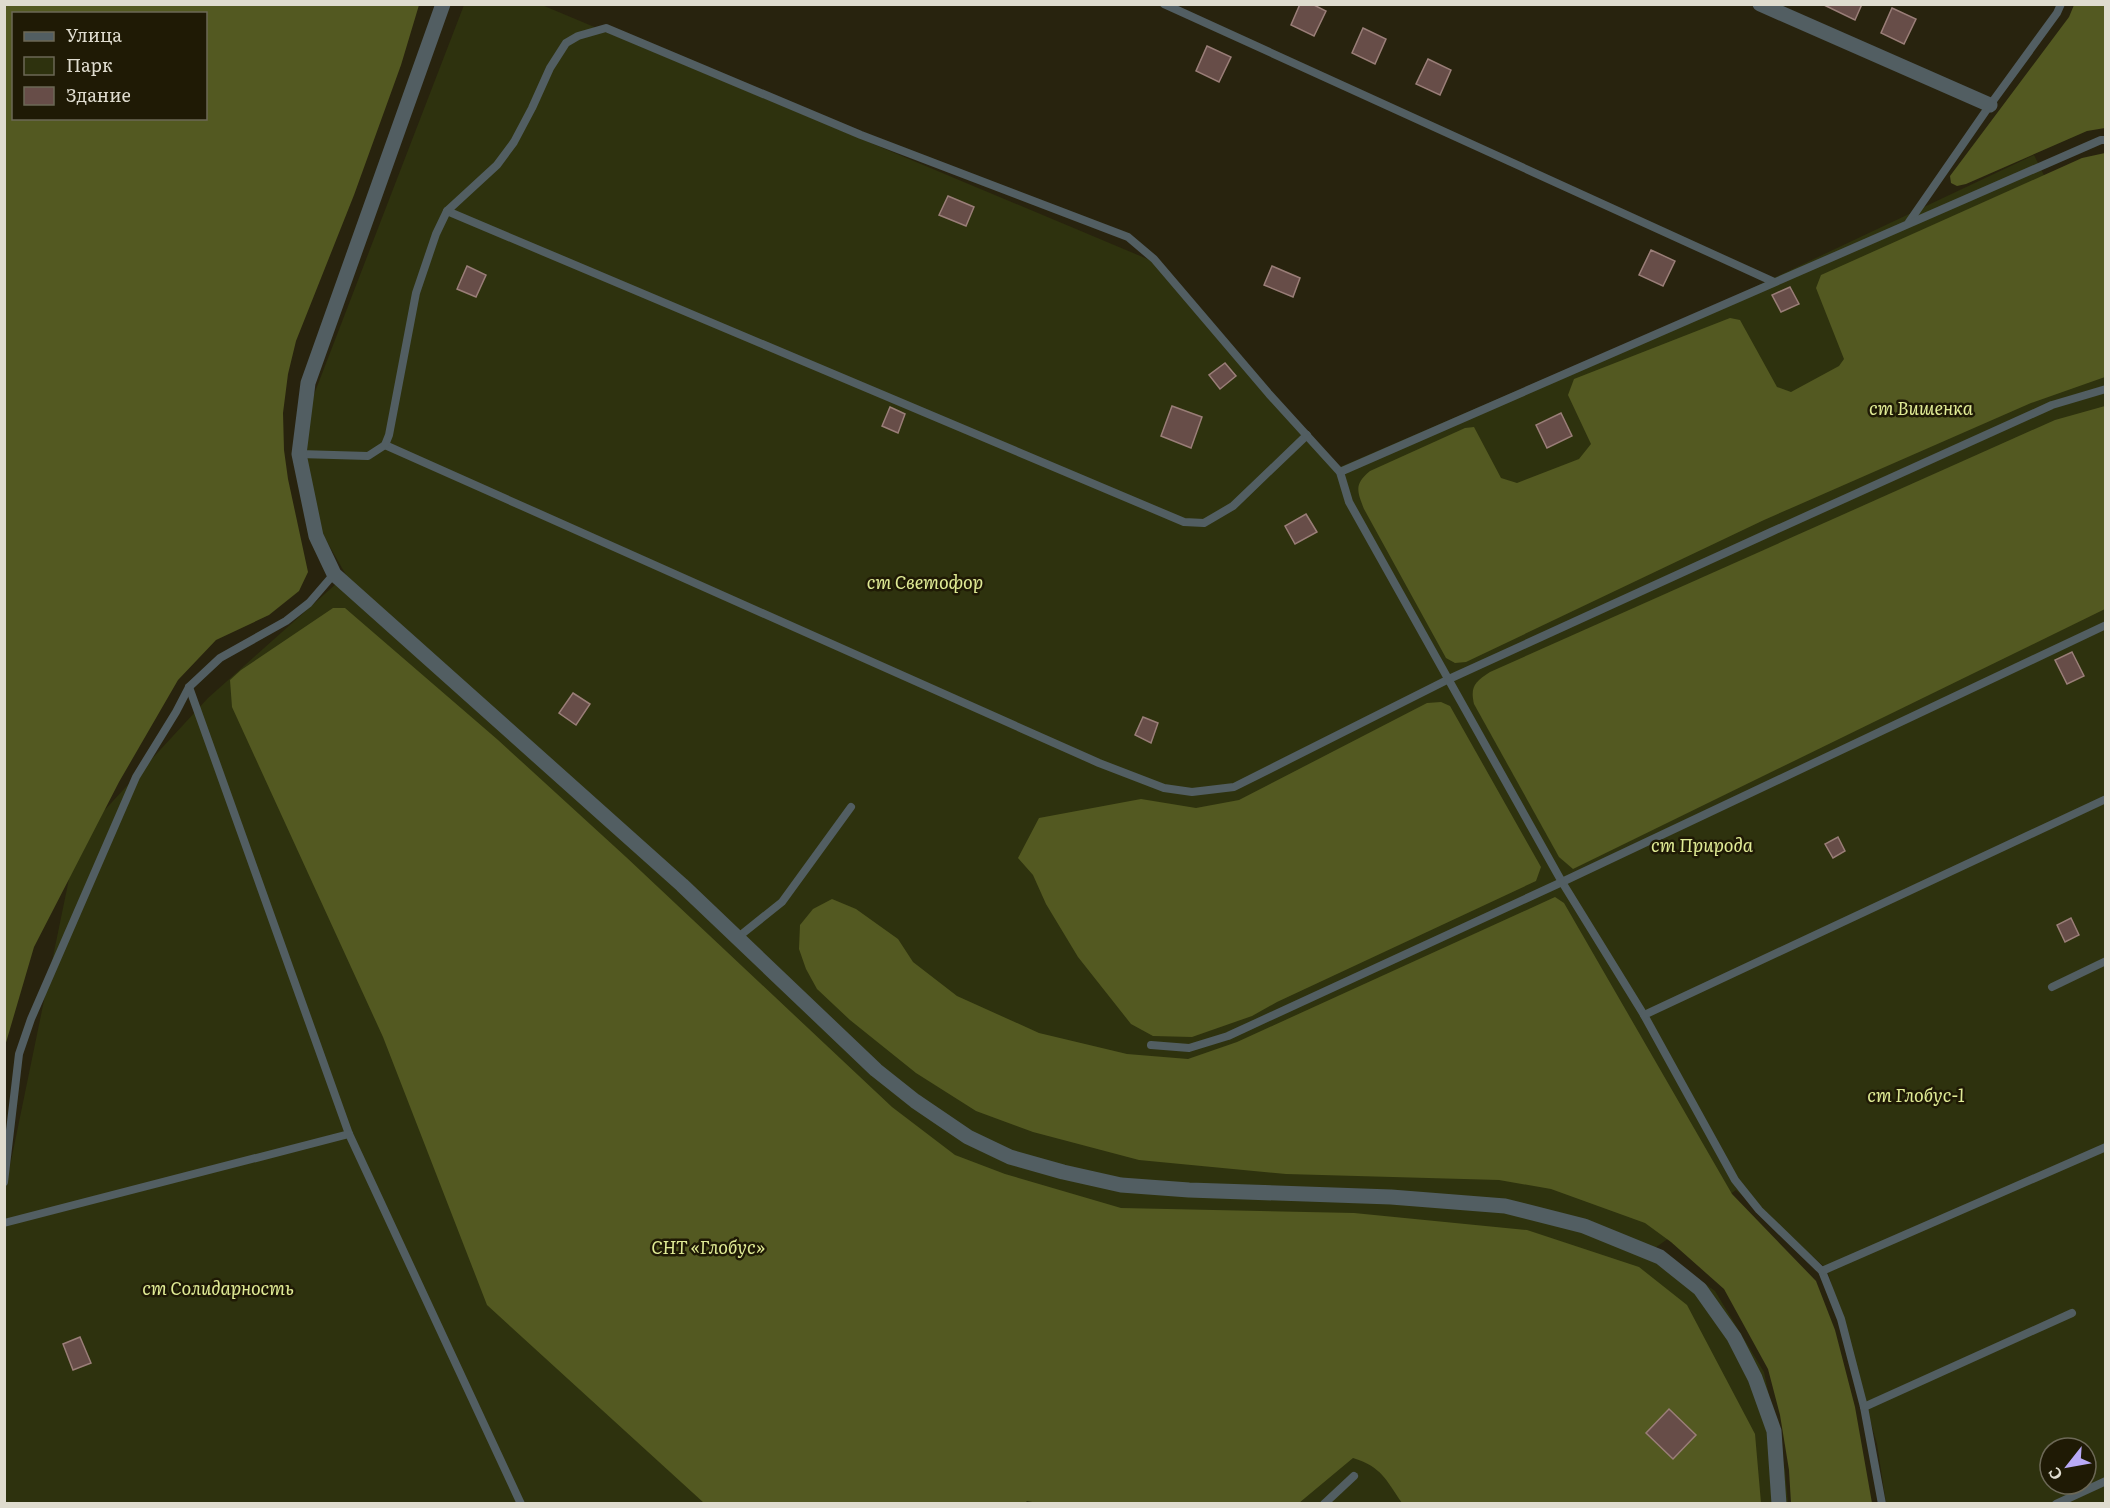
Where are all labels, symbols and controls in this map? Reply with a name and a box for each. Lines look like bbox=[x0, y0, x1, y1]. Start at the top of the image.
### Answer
legend bbox=[12, 12, 207, 120]
text: Улица bbox=[66, 21, 122, 48]
text: Парк bbox=[66, 51, 113, 78]
text: Здание bbox=[66, 81, 131, 108]
park label: ст Вишенка bbox=[1869, 394, 1974, 421]
park label: ст Светофор bbox=[867, 568, 983, 595]
park label: ст Природа bbox=[1651, 831, 1754, 858]
park label: ст Глобус-1 bbox=[1867, 1081, 1965, 1108]
park label: СНТ «Глобус» bbox=[651, 1233, 765, 1260]
park label: ст Солидарность bbox=[142, 1274, 294, 1301]
north arrow bbox=[2038, 1436, 2098, 1496]
text: С bbox=[2041, 1463, 2068, 1485]

